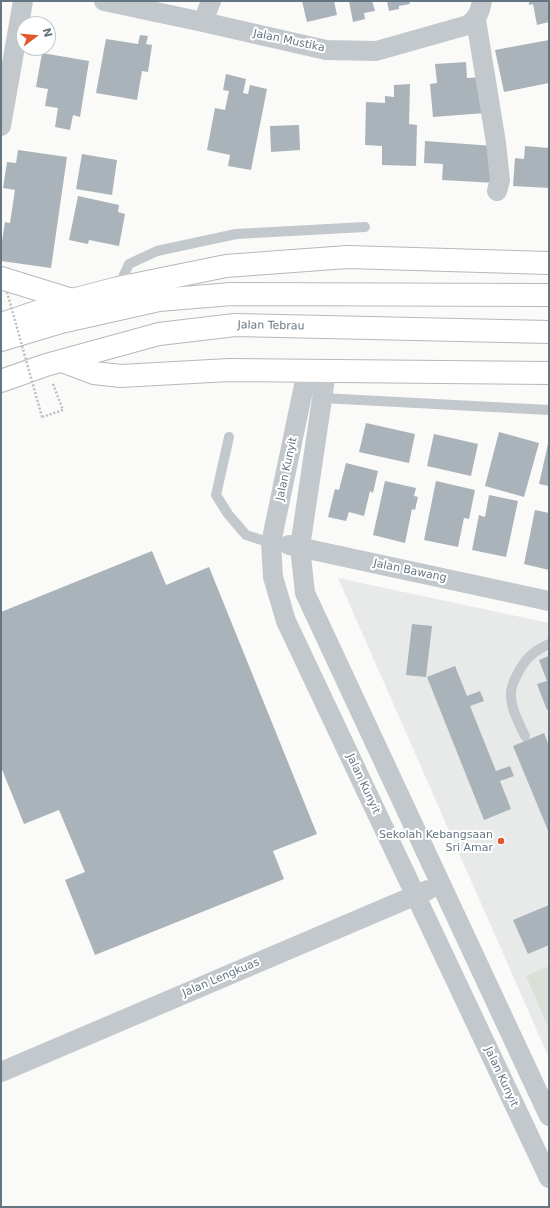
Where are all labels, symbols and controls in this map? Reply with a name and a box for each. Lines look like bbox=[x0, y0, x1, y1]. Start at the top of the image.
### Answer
north arrow bbox=[16, 16, 56, 56]
text: N bbox=[40, 27, 55, 39]
street label: Jalan Mustika bbox=[252, 27, 326, 55]
street label: Jalan Tebrau bbox=[237, 319, 305, 333]
street label: Jalan Kunyit bbox=[274, 436, 300, 502]
street label: Jalan Bawang bbox=[372, 557, 448, 585]
street label: Jalan Kunyit bbox=[343, 752, 383, 816]
place label: Sekolah Kebangsaan Sri Amar bbox=[379, 828, 493, 854]
marker: Sekolah Kebangsaan Sri Amar bbox=[496, 836, 506, 846]
street label: Jalan Lengkuas bbox=[181, 956, 261, 1000]
street label: Jalan Kunyit bbox=[481, 1045, 521, 1109]

